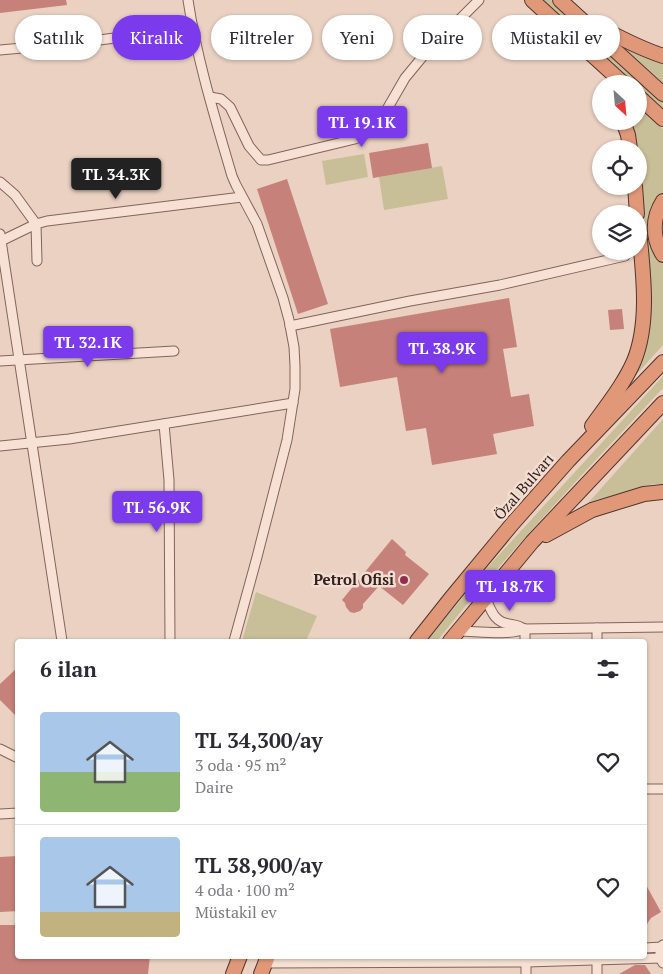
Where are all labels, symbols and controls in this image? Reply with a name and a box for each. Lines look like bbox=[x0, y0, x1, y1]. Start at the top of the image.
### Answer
chip: Satılık bbox=[15, 15, 102, 60]
chip: Kiralık bbox=[112, 15, 201, 60]
chip: Filtreler bbox=[211, 15, 312, 60]
chip: Yeni bbox=[322, 15, 393, 60]
chip: Daire bbox=[403, 15, 482, 60]
chip: Müstakil ev bbox=[492, 15, 620, 60]
north arrow bbox=[592, 75, 648, 130]
map controls bbox=[592, 75, 647, 260]
pin: TL 19.1K bbox=[310, 106, 414, 148]
text: TL 19.1K bbox=[328, 111, 396, 133]
button: locate bbox=[592, 140, 647, 195]
pin: TL 34.3K bbox=[64, 158, 168, 200]
text: TL 34.3K bbox=[82, 163, 150, 185]
button: layers bbox=[592, 205, 647, 260]
pin: TL 32.1K bbox=[36, 326, 140, 368]
text: TL 32.1K bbox=[54, 331, 122, 353]
pin: TL 38.9K bbox=[390, 332, 494, 374]
text: TL 38.9K bbox=[408, 337, 476, 359]
street label: Özal Bulvarı bbox=[489, 449, 558, 524]
pin: TL 56.9K bbox=[105, 490, 209, 533]
text: TL 56.9K bbox=[123, 496, 191, 518]
place label: Petrol Ofisi bbox=[313, 569, 394, 589]
pin: TL 18.7K bbox=[458, 570, 562, 612]
marker: Petrol Ofisi bbox=[398, 574, 410, 586]
text: TL 18.7K bbox=[476, 575, 544, 597]
text: 6 ilan bbox=[40, 655, 97, 683]
icon: filters bbox=[594, 655, 622, 683]
text: TL 34,300/ay bbox=[195, 726, 323, 754]
icon: home bbox=[80, 732, 140, 792]
icon: heart bbox=[594, 748, 622, 776]
text: 3 oda · 95 m² bbox=[195, 754, 287, 776]
text: Daire bbox=[195, 776, 233, 798]
text: TL 38,900/ay bbox=[195, 851, 323, 879]
icon: home bbox=[80, 857, 140, 917]
icon: heart bbox=[594, 873, 622, 901]
text: 4 oda · 100 m² bbox=[195, 879, 295, 901]
text: Müstakil ev bbox=[195, 901, 277, 923]

